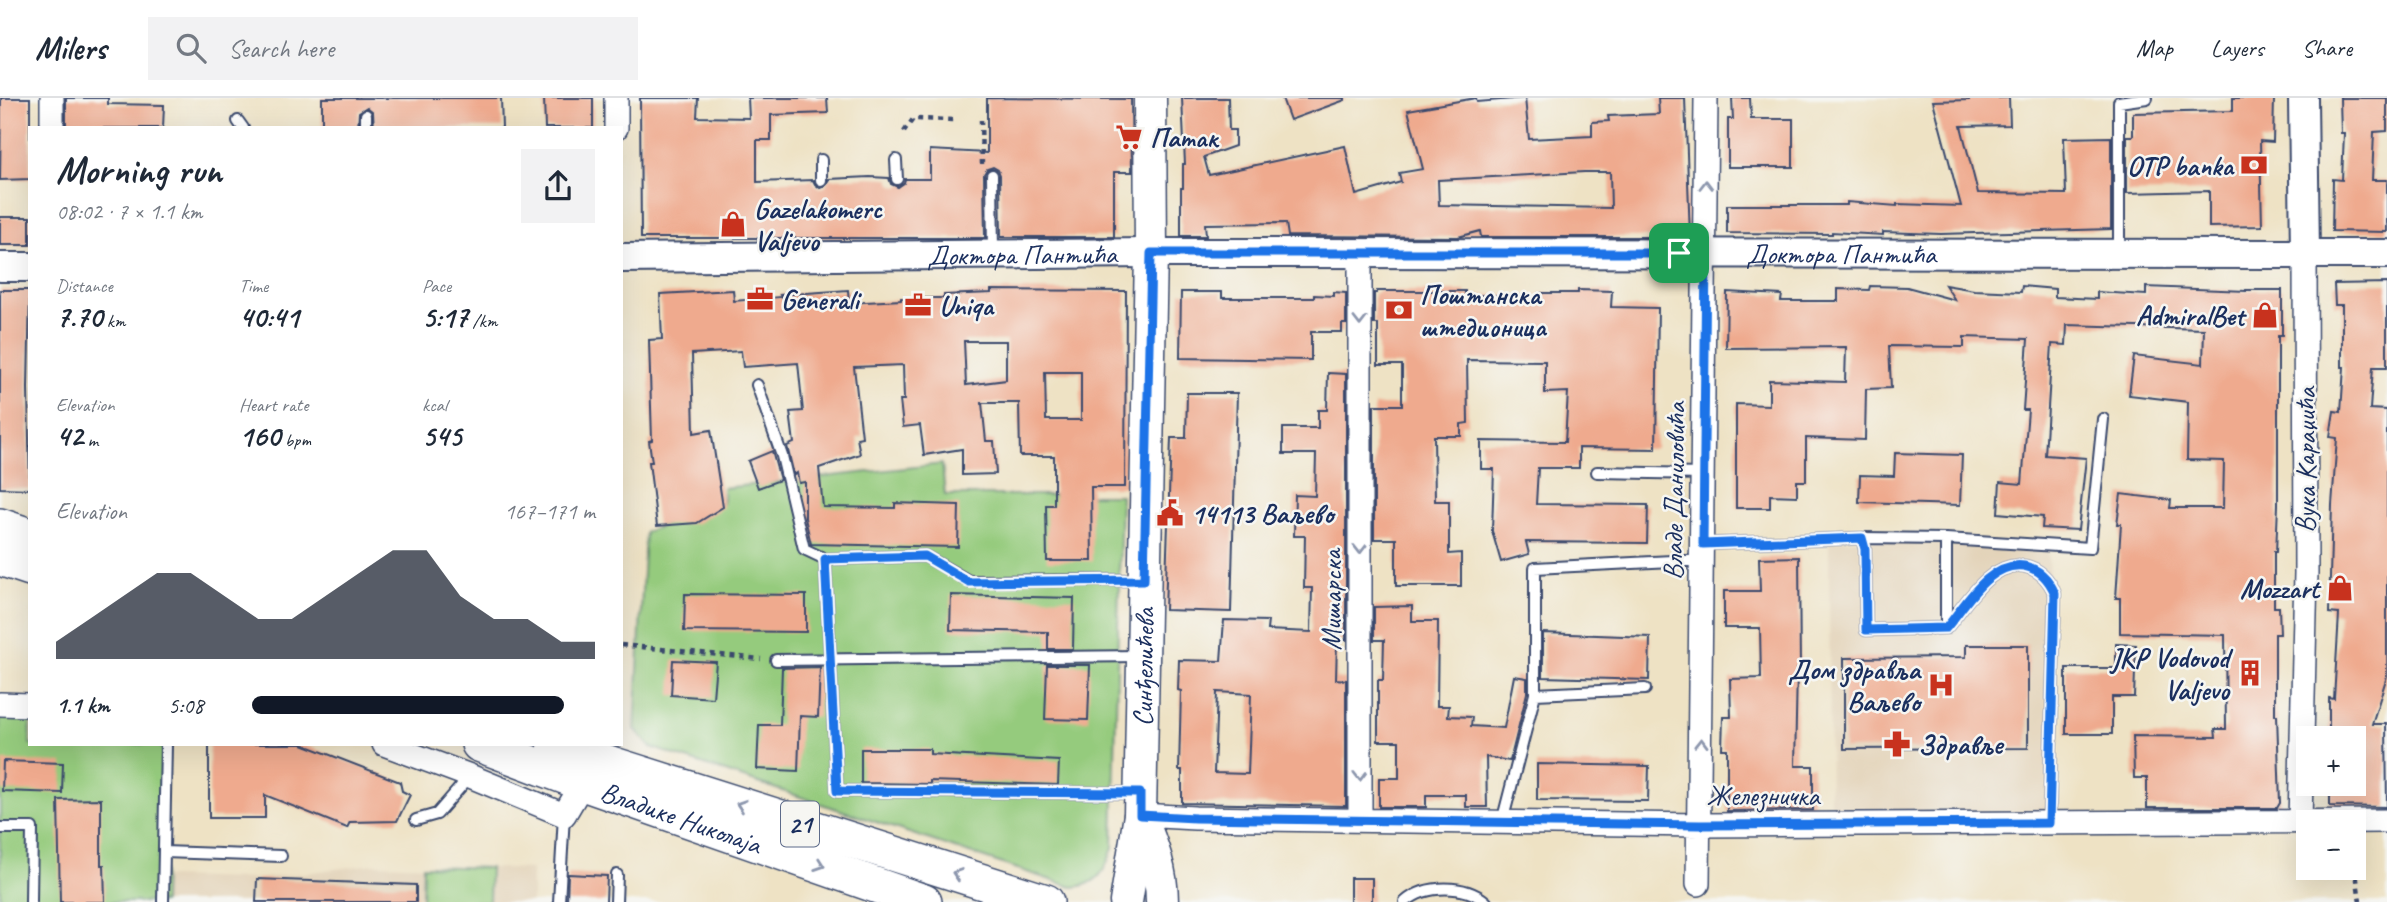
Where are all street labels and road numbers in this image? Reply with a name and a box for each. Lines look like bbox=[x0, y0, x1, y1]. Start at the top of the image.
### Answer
street label: Доктора Пантића bbox=[927, 236, 1119, 273]
street label: Доктора Пантића bbox=[1746, 236, 1938, 271]
street label: Вука Караџића bbox=[2288, 385, 2323, 533]
street label: Владе Даниловића bbox=[1655, 400, 1693, 580]
street label: Мишарска bbox=[1314, 547, 1349, 650]
street label: Синђелићева bbox=[1124, 606, 1162, 727]
street label: Владике Николаја bbox=[596, 773, 768, 862]
street label: Железничка bbox=[1707, 778, 1821, 813]
road number: 21 bbox=[781, 802, 819, 846]

